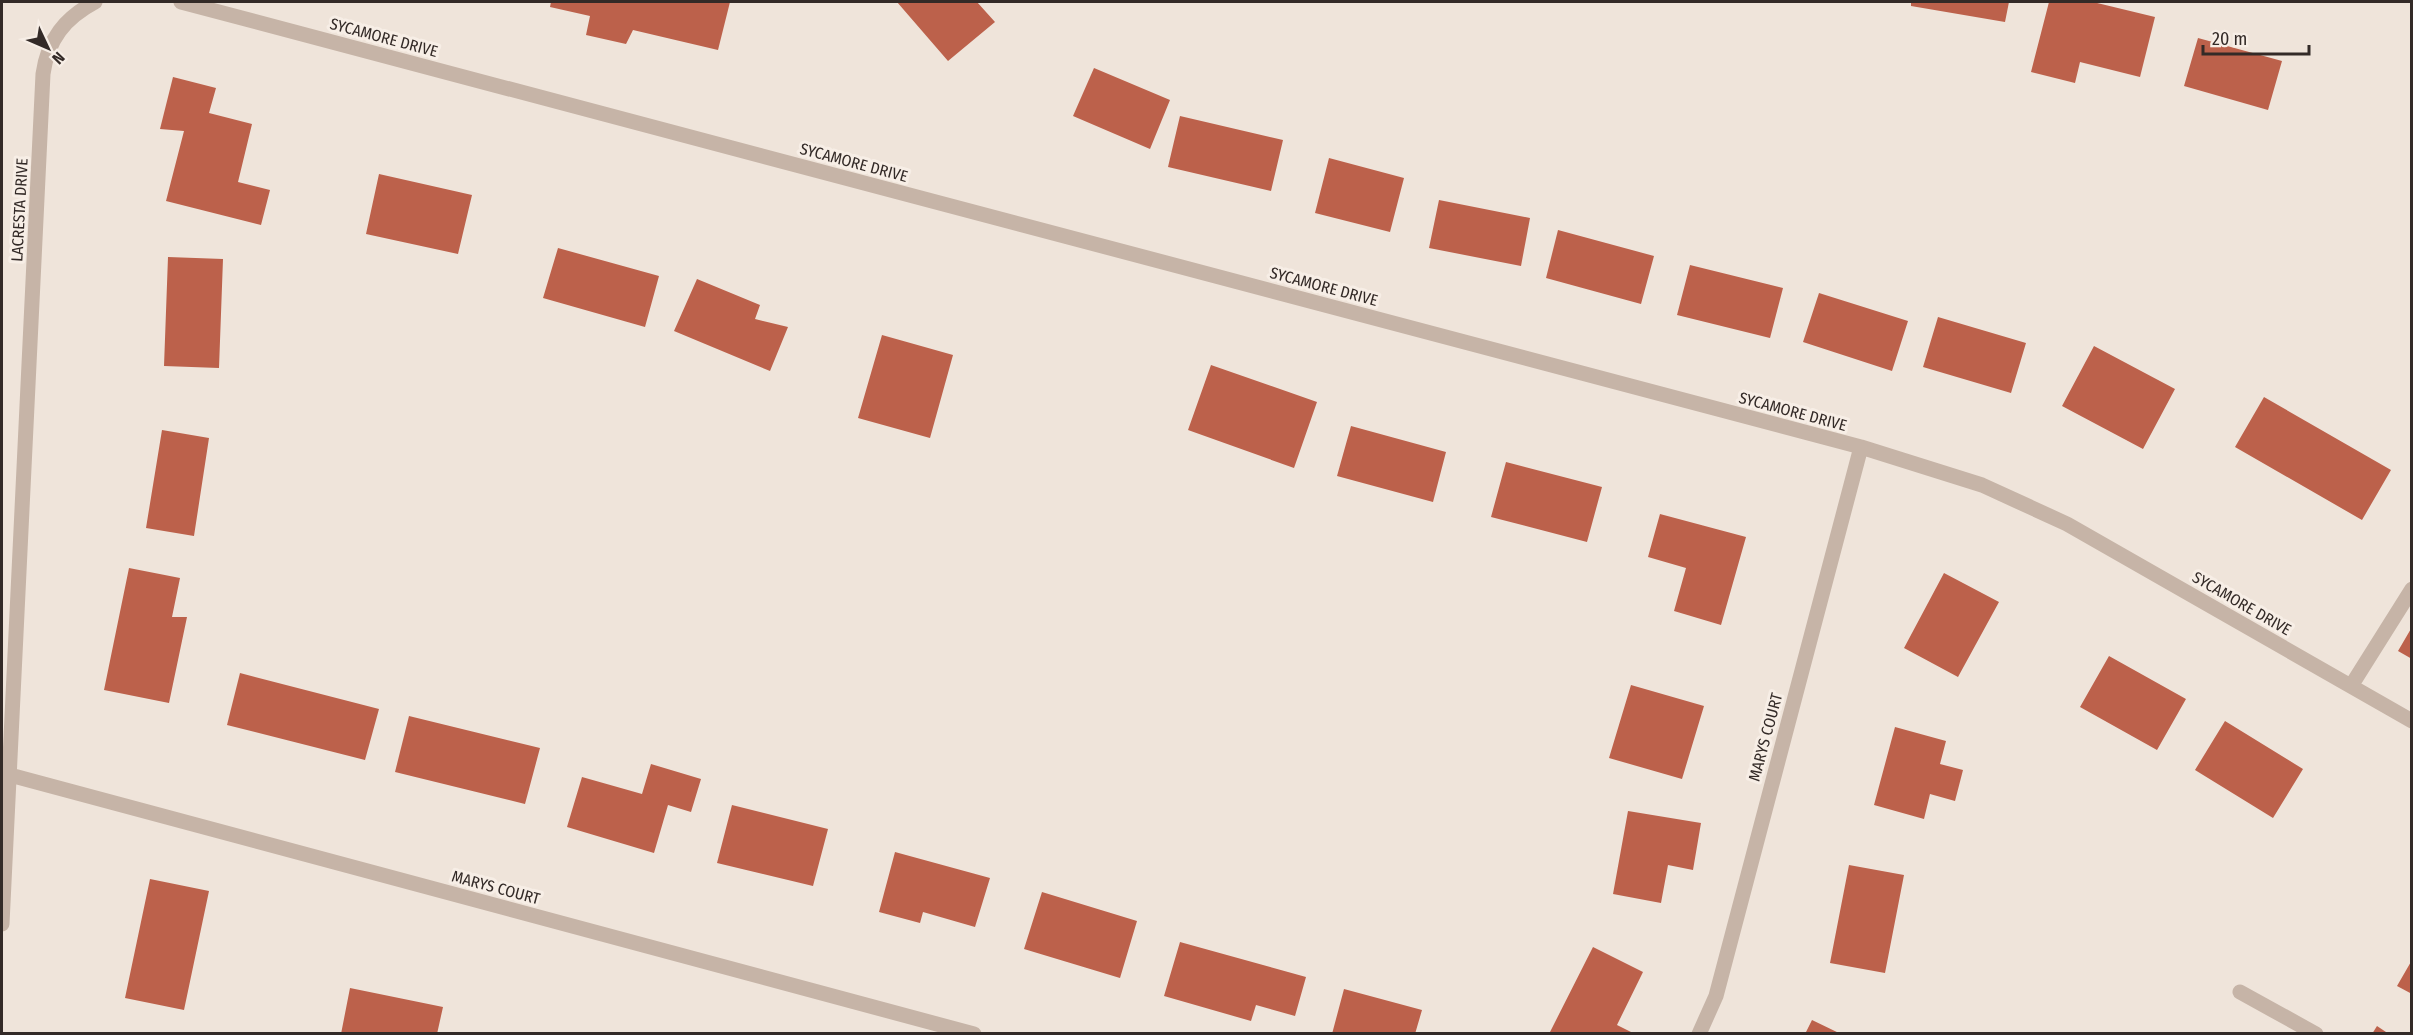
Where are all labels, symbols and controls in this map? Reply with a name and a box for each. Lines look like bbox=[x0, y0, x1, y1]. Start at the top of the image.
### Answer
street label: SYCAMORE DRIVE bbox=[328, 14, 440, 61]
north arrow bbox=[18, 18, 78, 78]
scale bar bbox=[2203, 18, 2310, 56]
text: 20 m bbox=[2212, 28, 2247, 50]
text: N bbox=[48, 48, 69, 68]
street label: SYCAMORE DRIVE bbox=[798, 139, 910, 186]
street label: LACRESTA DRIVE bbox=[7, 158, 32, 262]
street label: SYCAMORE DRIVE bbox=[1268, 263, 1380, 310]
street label: SYCAMORE DRIVE bbox=[1737, 388, 1849, 435]
street label: SYCAMORE DRIVE bbox=[2189, 568, 2294, 639]
street label: MARYS COURT bbox=[1745, 690, 1787, 783]
street label: MARYS COURT bbox=[450, 867, 543, 909]

